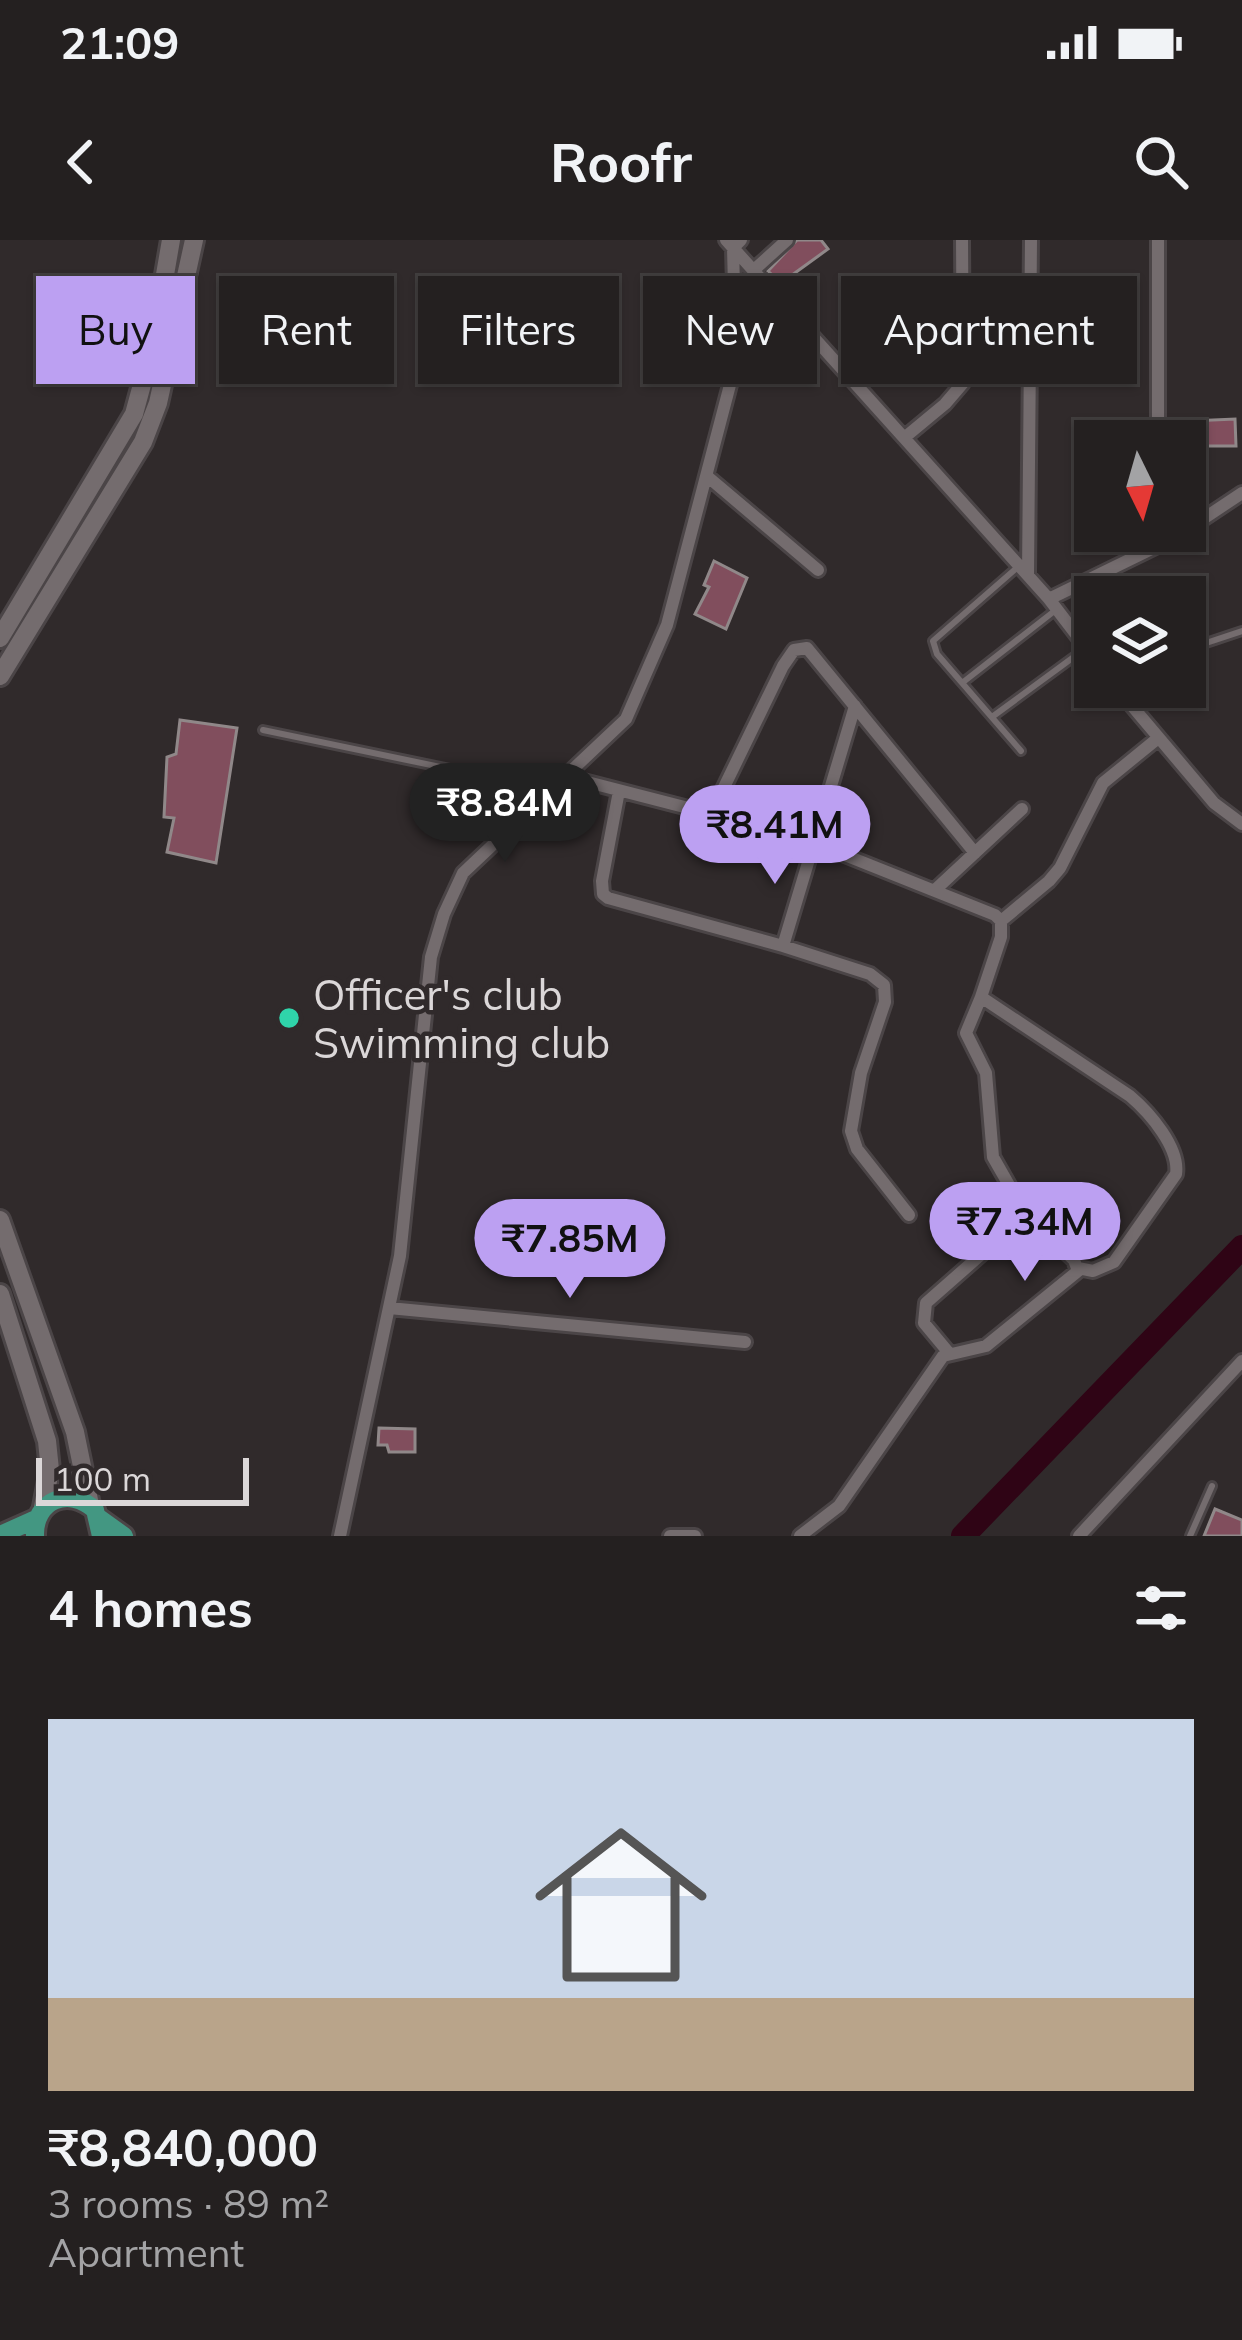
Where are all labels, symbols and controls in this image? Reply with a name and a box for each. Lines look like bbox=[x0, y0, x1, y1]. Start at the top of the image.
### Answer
text: 21:09 bbox=[60, 14, 179, 70]
text: Roofr bbox=[550, 128, 692, 196]
icon: back bbox=[48, 129, 114, 195]
icon: search bbox=[1128, 129, 1194, 195]
chip: Buy bbox=[36, 276, 195, 384]
chip: Rent bbox=[219, 276, 394, 384]
chip: Filters bbox=[418, 276, 619, 384]
chip: New bbox=[643, 276, 817, 384]
chip: Apartment bbox=[841, 276, 1137, 384]
north arrow bbox=[1074, 420, 1206, 552]
map controls bbox=[1074, 420, 1206, 708]
button: layers bbox=[1074, 576, 1206, 708]
pin: ₹8.84M bbox=[407, 763, 603, 865]
text: ₹8.84M bbox=[436, 777, 574, 826]
pin: ₹8.41M bbox=[677, 785, 873, 887]
text: ₹8.41M bbox=[706, 799, 844, 848]
place label: Officer's club Swimming club bbox=[313, 968, 610, 1069]
marker: Officer's club Swimming club bbox=[276, 1005, 302, 1031]
pin: ₹7.34M bbox=[927, 1182, 1123, 1284]
text: ₹7.34M bbox=[956, 1196, 1094, 1245]
pin: ₹7.85M bbox=[472, 1199, 668, 1301]
text: ₹7.85M bbox=[501, 1213, 639, 1262]
scale bar bbox=[36, 1452, 249, 1505]
text: 100 m bbox=[54, 1458, 151, 1499]
icon: filters bbox=[1128, 1575, 1194, 1641]
text: 4 homes bbox=[48, 1576, 253, 1640]
icon: home bbox=[513, 1797, 729, 2013]
text: ₹8,840,000 bbox=[48, 2115, 318, 2179]
text: 3 rooms · 89 m² bbox=[48, 2179, 329, 2228]
text: Apartment bbox=[48, 2228, 244, 2277]

